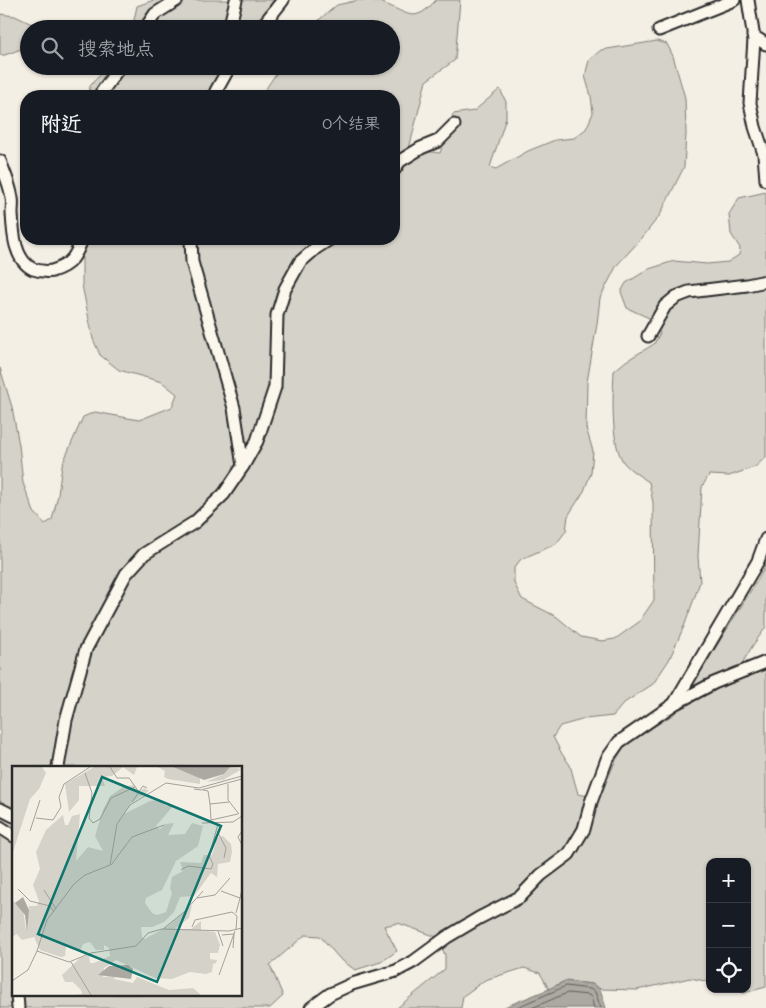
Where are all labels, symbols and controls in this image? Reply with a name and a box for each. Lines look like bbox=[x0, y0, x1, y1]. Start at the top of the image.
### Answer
search box bbox=[20, 20, 400, 75]
icon: search bbox=[38, 34, 66, 62]
text: 搜索地点 bbox=[78, 35, 154, 60]
text: 附近 bbox=[40, 109, 82, 136]
text: 0个结果 bbox=[322, 112, 380, 133]
inset map bbox=[12, 766, 242, 996]
map controls bbox=[706, 858, 751, 993]
button: + bbox=[706, 858, 751, 903]
button: − bbox=[706, 903, 751, 948]
button: locate bbox=[706, 948, 751, 993]

